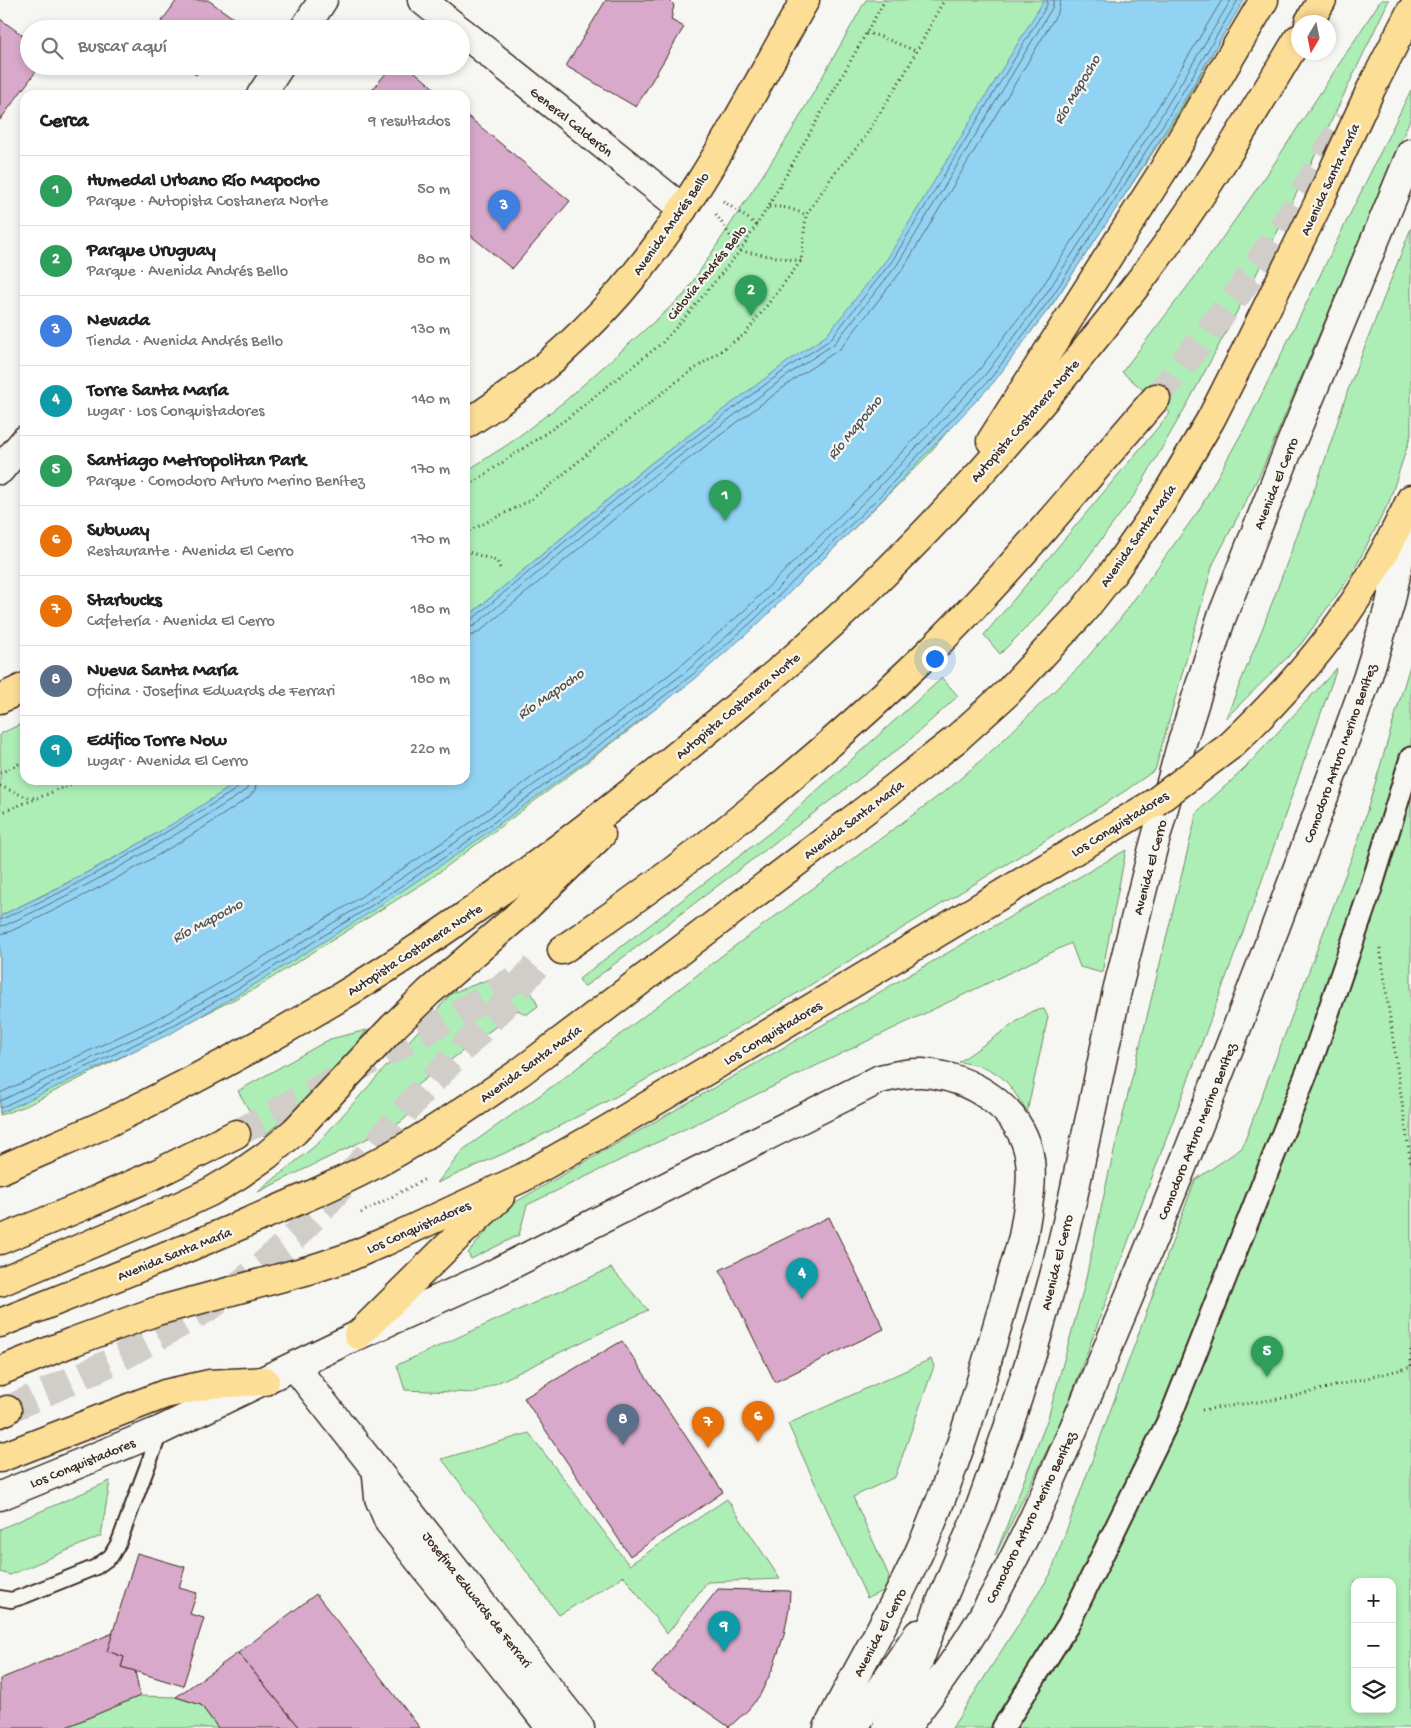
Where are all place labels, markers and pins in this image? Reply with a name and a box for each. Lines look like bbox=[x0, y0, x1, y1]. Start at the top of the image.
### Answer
pin: 3 bbox=[488, 190, 520, 231]
pin: 2 bbox=[735, 275, 767, 316]
pin: 1 bbox=[709, 480, 741, 521]
pin: 4 bbox=[786, 1258, 818, 1299]
pin: 5 bbox=[1251, 1336, 1283, 1377]
pin: 6 bbox=[742, 1401, 774, 1442]
pin: 8 bbox=[607, 1404, 639, 1445]
pin: 7 bbox=[692, 1407, 724, 1448]
pin: 9 bbox=[708, 1611, 740, 1652]

